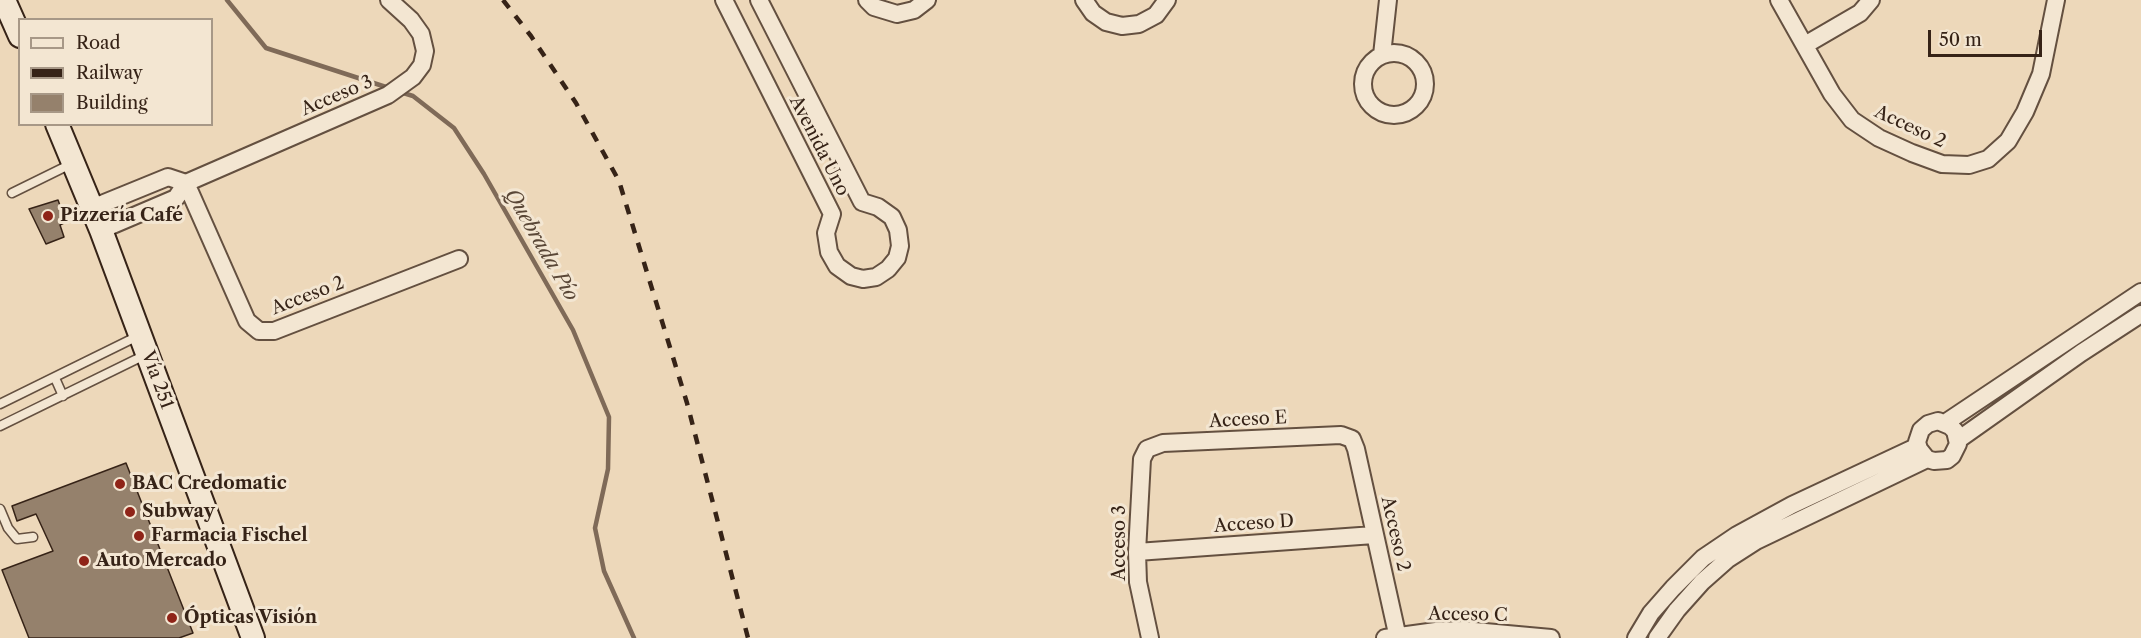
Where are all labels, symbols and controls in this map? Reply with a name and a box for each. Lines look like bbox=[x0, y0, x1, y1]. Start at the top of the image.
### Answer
legend bbox=[18, 18, 213, 126]
scale bar bbox=[1931, 18, 2045, 56]
text: 50 m bbox=[1939, 29, 1982, 51]
text: Road bbox=[76, 32, 121, 54]
text: Railway bbox=[76, 62, 143, 84]
street label: Acceso 3 bbox=[298, 71, 376, 121]
text: Building bbox=[76, 92, 148, 114]
street label: Avenida Uno bbox=[785, 92, 853, 200]
street label: Acceso 2 bbox=[1871, 101, 1949, 153]
water label: Quebrada Pío bbox=[499, 185, 583, 305]
place label: Pizzería Café bbox=[60, 205, 183, 227]
marker: Pizzería Café bbox=[41, 209, 55, 223]
street label: Acceso 2 bbox=[269, 272, 347, 320]
street label: Vía 251 bbox=[137, 348, 177, 412]
street label: Acceso E bbox=[1208, 407, 1288, 433]
place label: BAC Credomatic bbox=[132, 473, 287, 495]
marker: BAC Credomatic bbox=[113, 477, 127, 491]
street label: Acceso 2 bbox=[1376, 495, 1414, 573]
place label: Subway bbox=[142, 501, 215, 523]
marker: Subway bbox=[123, 505, 137, 519]
street label: Acceso 3 bbox=[1109, 505, 1131, 581]
street label: Acceso D bbox=[1213, 510, 1295, 538]
place label: Farmacia Fischel bbox=[151, 525, 308, 547]
marker: Farmacia Fischel bbox=[132, 529, 146, 543]
place label: Auto Mercado bbox=[96, 550, 227, 572]
marker: Auto Mercado bbox=[77, 554, 91, 568]
street label: Acceso C bbox=[1428, 604, 1508, 626]
place label: Ópticas Visión bbox=[184, 607, 317, 629]
marker: Ópticas Visión bbox=[165, 611, 179, 625]

